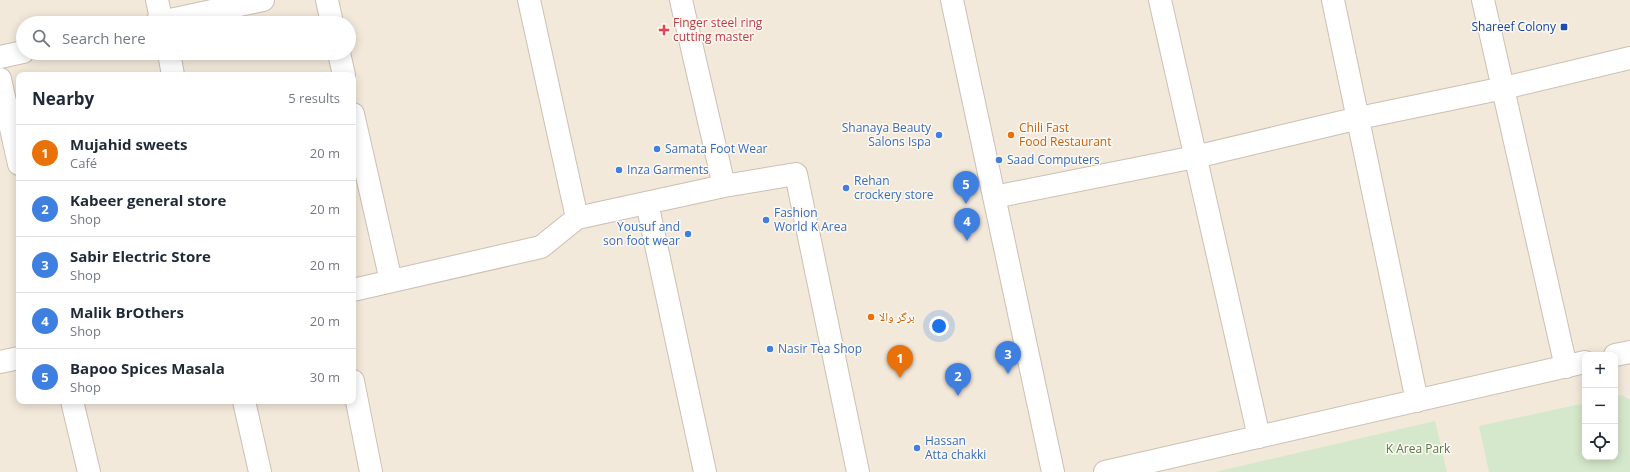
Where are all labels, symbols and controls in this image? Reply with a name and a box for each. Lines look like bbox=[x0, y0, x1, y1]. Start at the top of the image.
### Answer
place label: Finger steel ring cutting master bbox=[673, 14, 763, 45]
search box bbox=[16, 16, 356, 60]
place label: Shareef Colony bbox=[1471, 18, 1557, 35]
marker: Shareef Colony bbox=[1559, 22, 1569, 32]
marker: Finger steel ring cutting master bbox=[658, 24, 670, 36]
icon: search bbox=[30, 27, 52, 49]
text: Search here bbox=[62, 28, 146, 48]
text: Nearby bbox=[32, 87, 94, 110]
text: 5 results bbox=[288, 89, 340, 107]
place label: Shanaya Beauty Salons Ispa bbox=[842, 119, 932, 150]
place label: Chili Fast Food Restaurant bbox=[1019, 119, 1111, 150]
marker: Shanaya Beauty Salons Ispa bbox=[934, 130, 944, 140]
marker: Chili Fast Food Restaurant bbox=[1006, 130, 1016, 140]
text: Mujahid sweets bbox=[70, 134, 187, 154]
place label: Samata Foot Wear bbox=[665, 140, 768, 157]
text: 1 bbox=[41, 144, 49, 162]
text: 20 m bbox=[310, 144, 340, 162]
marker: Samata Foot Wear bbox=[652, 144, 662, 154]
place label: Saad Computers bbox=[1007, 151, 1100, 168]
text: Café bbox=[70, 154, 97, 172]
marker: Saad Computers bbox=[994, 155, 1004, 165]
place label: Inza Garments bbox=[627, 161, 709, 178]
marker: Inza Garments bbox=[614, 165, 624, 175]
pin: 5 bbox=[953, 171, 979, 204]
place label: Rehan crockery store bbox=[854, 172, 934, 203]
marker: Rehan crockery store bbox=[841, 183, 851, 193]
text: Kabeer general store bbox=[70, 190, 226, 210]
text: 2 bbox=[41, 200, 49, 218]
text: 20 m bbox=[310, 200, 340, 218]
place label: Fashion World K Area bbox=[774, 204, 847, 235]
pin: 4 bbox=[954, 208, 980, 241]
text: Shop bbox=[70, 210, 101, 228]
marker: Fashion World K Area bbox=[761, 215, 771, 225]
place label: Yousuf and son foot wear bbox=[603, 218, 680, 249]
marker: Yousuf and son foot wear bbox=[683, 229, 693, 239]
text: Sabir Electric Store bbox=[70, 246, 211, 266]
text: 3 bbox=[41, 256, 49, 274]
text: 20 m bbox=[310, 256, 340, 274]
text: Shop bbox=[70, 266, 101, 284]
text: Malik BrOthers bbox=[70, 302, 184, 322]
place label: برگر والا bbox=[879, 308, 915, 325]
text: 4 bbox=[41, 312, 49, 330]
text: 20 m bbox=[310, 312, 340, 330]
marker: برگر والا bbox=[866, 312, 876, 322]
your location bbox=[929, 316, 949, 336]
text: Shop bbox=[70, 322, 101, 340]
place label: Nasir Tea Shop bbox=[778, 340, 862, 357]
pin: 3 bbox=[995, 341, 1021, 374]
marker: Nasir Tea Shop bbox=[765, 344, 775, 354]
pin: 1 bbox=[887, 345, 913, 378]
map controls bbox=[1582, 352, 1618, 460]
button: + bbox=[1582, 352, 1618, 388]
text: Bapoo Spices Masala bbox=[70, 358, 225, 378]
pin: 2 bbox=[945, 363, 971, 396]
text: 5 bbox=[41, 368, 49, 386]
text: 30 m bbox=[310, 368, 340, 386]
text: Shop bbox=[70, 378, 101, 396]
button: − bbox=[1582, 388, 1618, 424]
button: locate bbox=[1582, 424, 1618, 460]
place label: Hassan Atta chakki bbox=[925, 432, 986, 463]
park label: K Area Park bbox=[1386, 440, 1451, 457]
marker: Hassan Atta chakki bbox=[912, 443, 922, 453]

